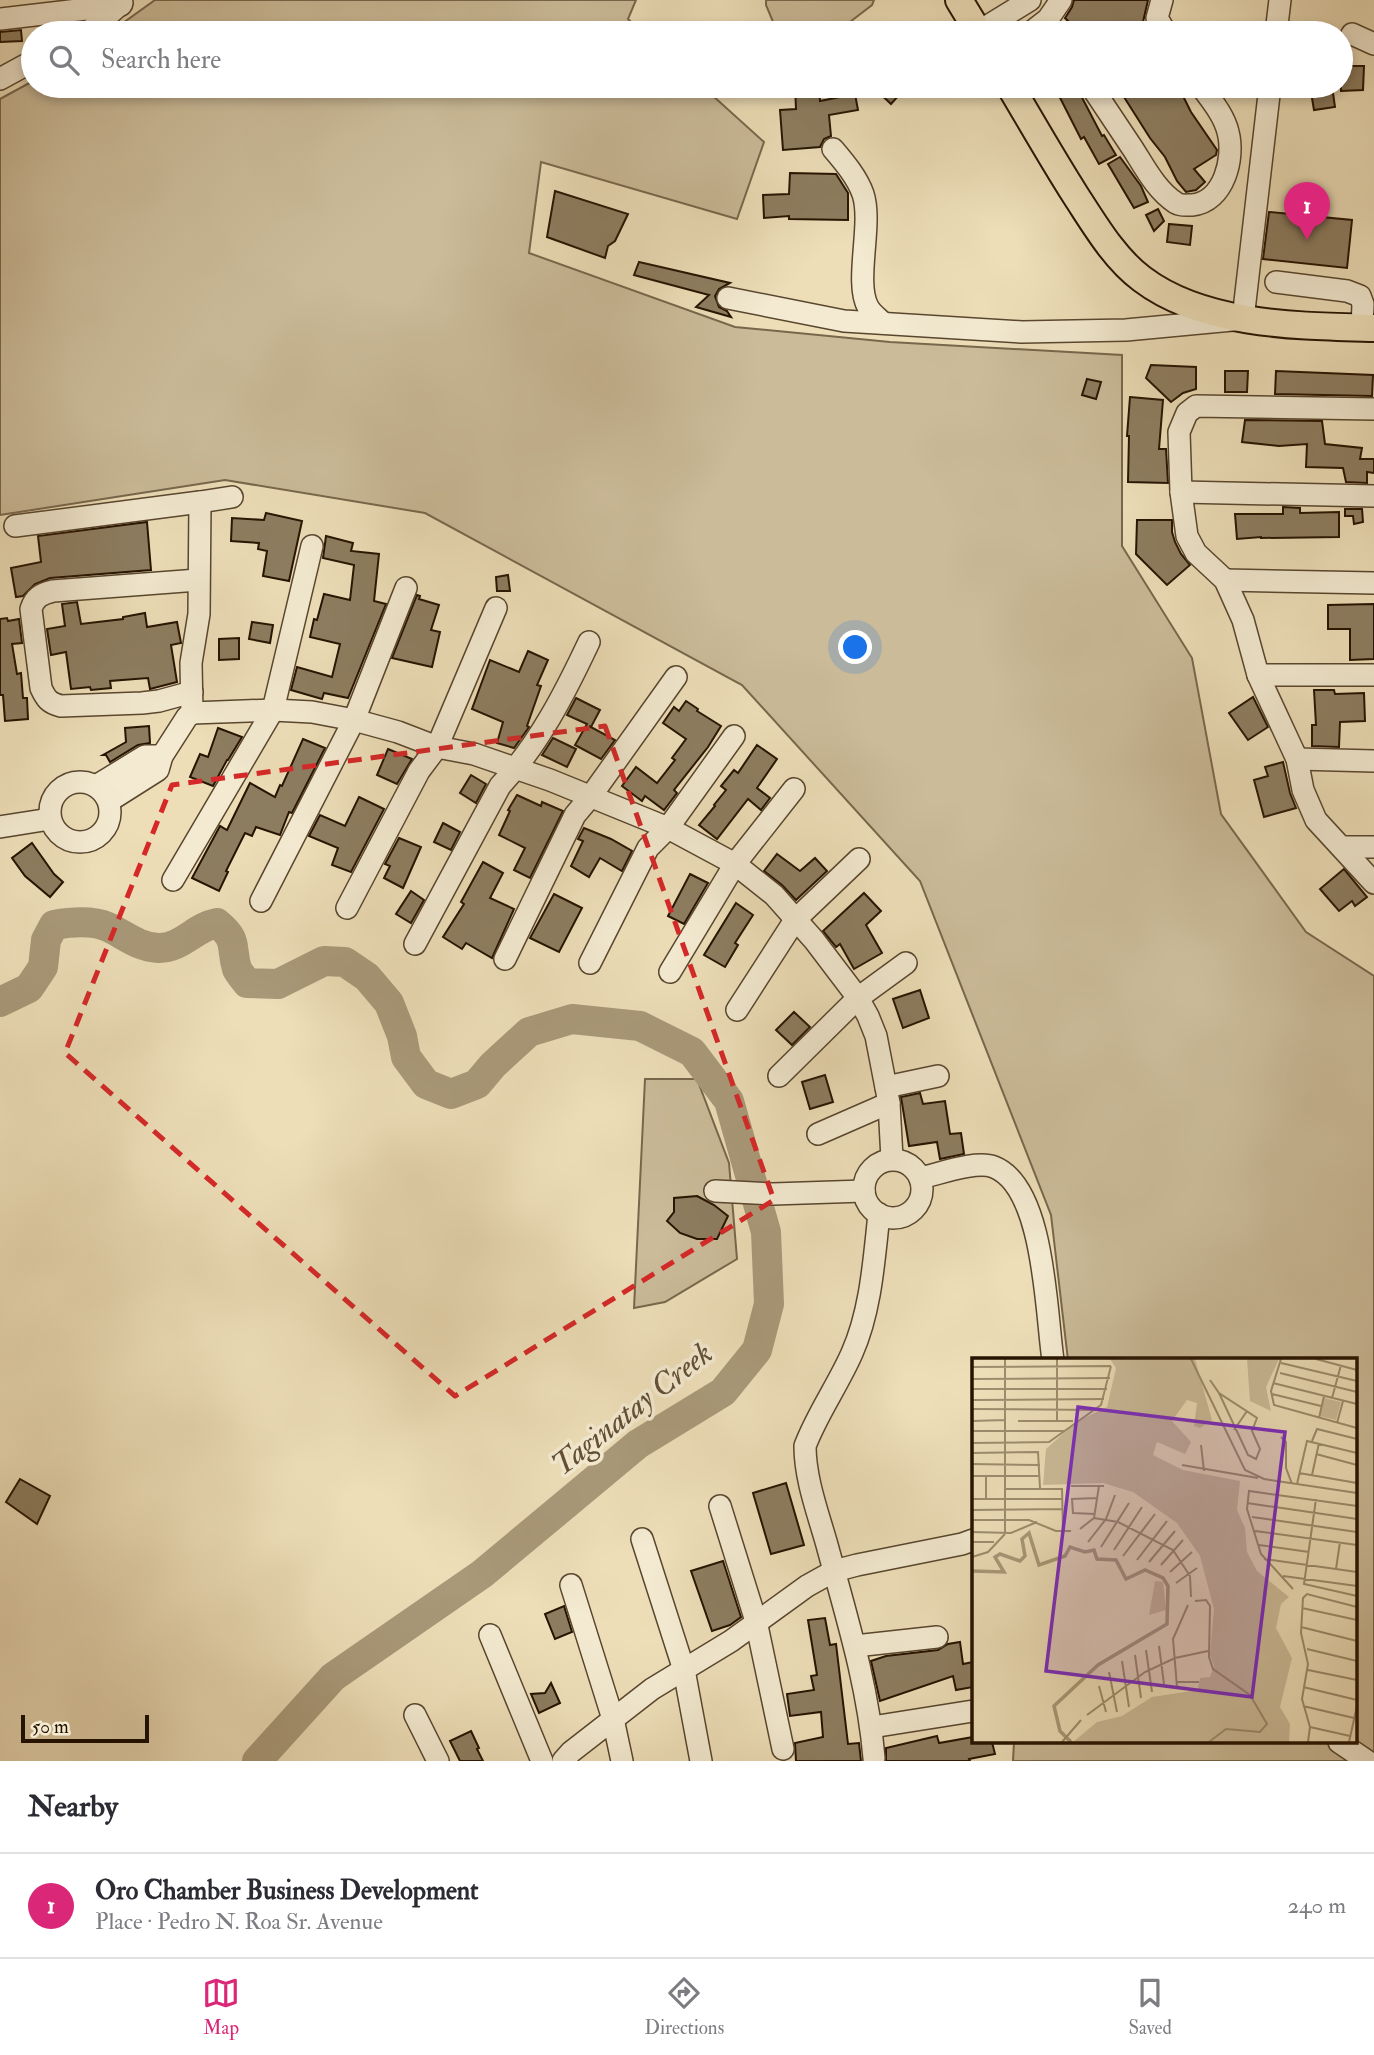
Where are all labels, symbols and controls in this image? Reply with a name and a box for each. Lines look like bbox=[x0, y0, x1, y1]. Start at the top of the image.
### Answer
search box bbox=[21, 21, 1353, 98]
icon: search bbox=[45, 41, 83, 79]
text: Search here bbox=[101, 44, 221, 76]
pin: 1 bbox=[1284, 182, 1330, 240]
your location bbox=[838, 630, 872, 664]
water label: Taginatay Creek bbox=[543, 1333, 721, 1485]
inset map bbox=[972, 1358, 1356, 1744]
scale bar bbox=[21, 1712, 149, 1744]
text: 50 m bbox=[32, 1715, 69, 1739]
text: Nearby bbox=[28, 1788, 118, 1825]
text: Oro Chamber Business Development bbox=[95, 1875, 479, 1907]
text: 1 bbox=[47, 1891, 55, 1920]
text: 240 m bbox=[1287, 1891, 1346, 1920]
text: Place · Pedro N. Roa Sr. Avenue bbox=[95, 1907, 383, 1936]
tab: Map bbox=[202, 1974, 240, 2040]
tab: Directions bbox=[644, 1974, 724, 2040]
tab: Saved bbox=[1128, 1974, 1172, 2040]

